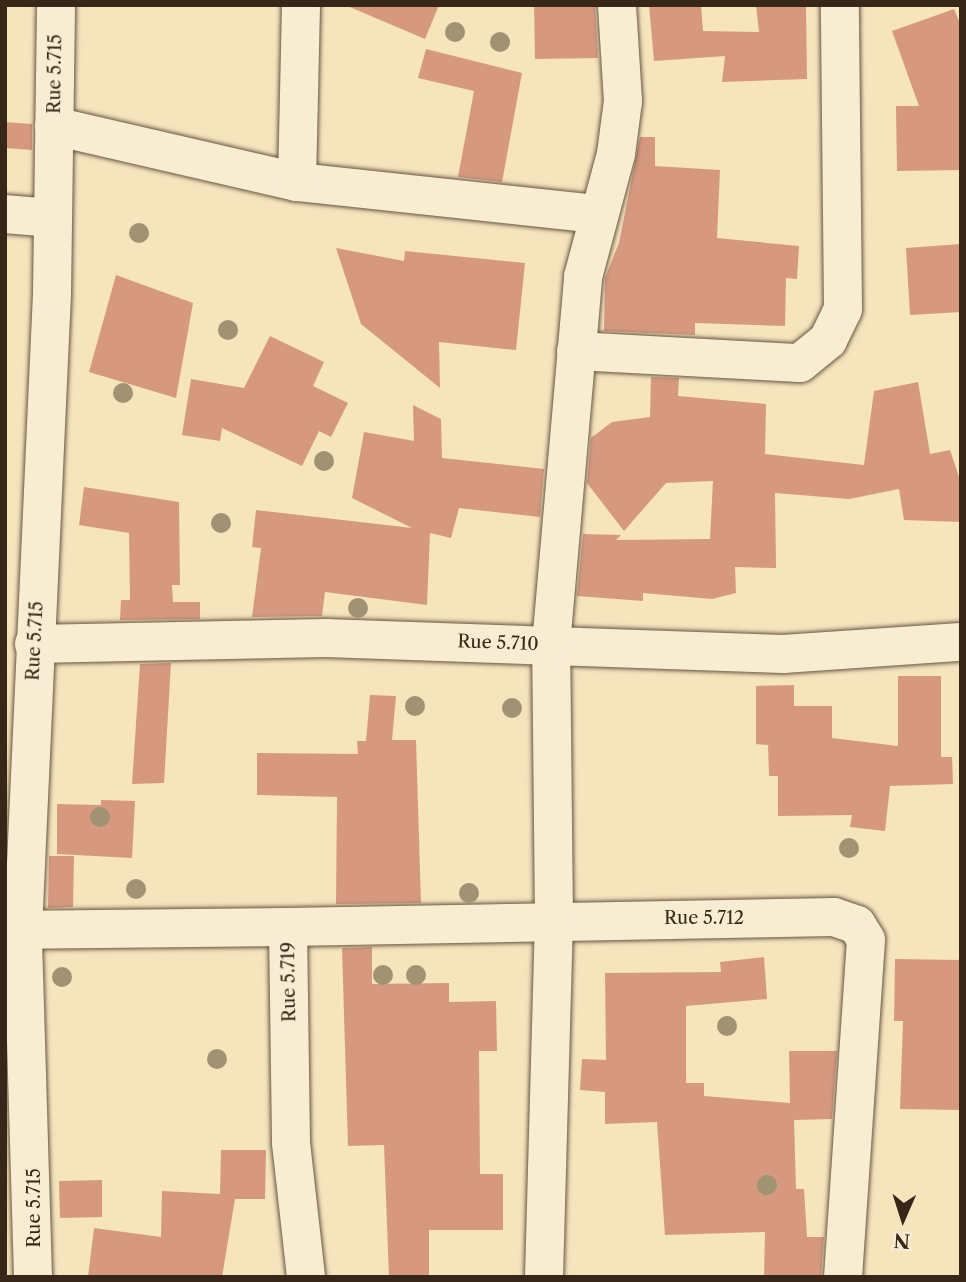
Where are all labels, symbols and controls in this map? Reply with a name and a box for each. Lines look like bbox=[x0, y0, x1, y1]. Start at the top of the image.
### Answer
street label: Rue 5.715 bbox=[44, 34, 66, 114]
street label: Rue 5.715 bbox=[22, 601, 48, 681]
street label: Rue 5.710 bbox=[457, 631, 539, 655]
street label: Rue 5.712 bbox=[664, 907, 744, 929]
street label: Rue 5.719 bbox=[278, 942, 300, 1022]
street label: Rue 5.715 bbox=[23, 1168, 45, 1248]
north arrow bbox=[868, 1184, 938, 1254]
text: N bbox=[893, 1229, 911, 1252]

